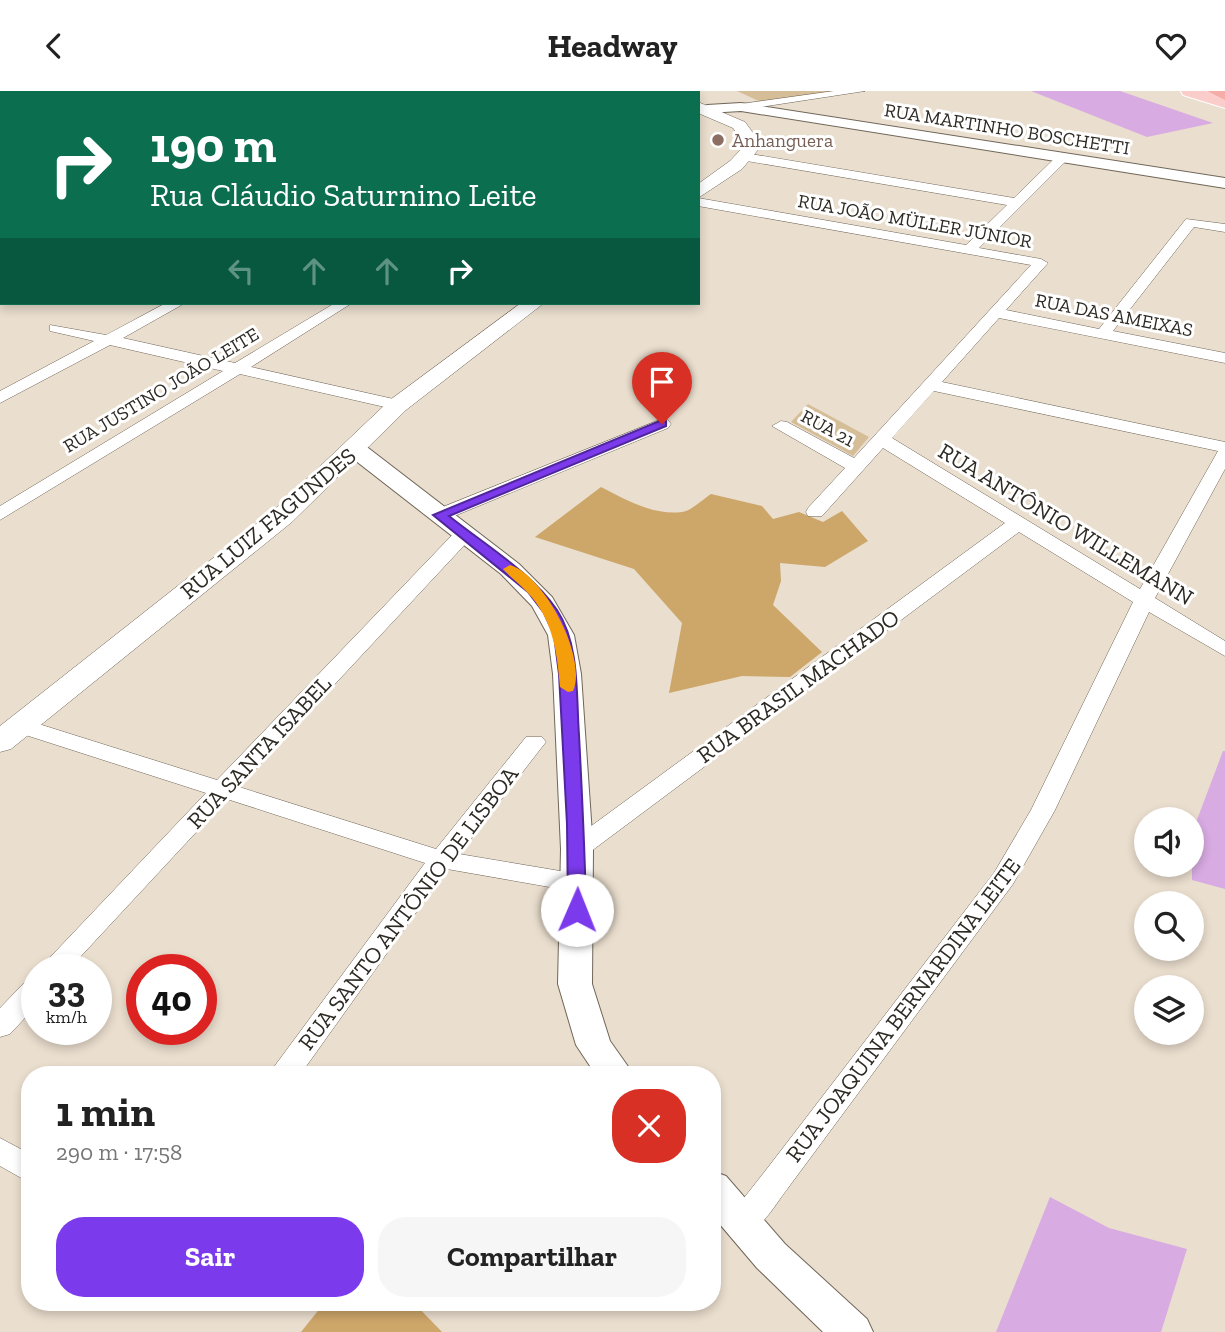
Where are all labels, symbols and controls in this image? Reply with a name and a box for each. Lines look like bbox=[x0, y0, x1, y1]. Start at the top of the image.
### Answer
icon: back bbox=[35, 27, 73, 65]
text: Headway bbox=[547, 27, 678, 65]
icon: heart bbox=[1152, 27, 1190, 65]
street label: RUA MARTINHO BOSCHETTI bbox=[883, 98, 1131, 160]
text: 190 m bbox=[150, 116, 276, 175]
icon: right bbox=[35, 119, 126, 210]
place label: Anhanguera bbox=[732, 129, 833, 152]
marker: Anhanguera bbox=[710, 132, 726, 148]
text: Rua Cláudio Saturnino Leite bbox=[150, 176, 537, 214]
street label: RUA JOÃO MÜLLER JÚNIOR bbox=[796, 189, 1034, 253]
icon: left bbox=[222, 252, 260, 290]
icon: ahead bbox=[295, 252, 333, 290]
icon: ahead bbox=[368, 252, 406, 290]
icon: right bbox=[441, 252, 479, 290]
street label: RUA DAS AMEIXAS bbox=[1033, 288, 1195, 342]
street label: RUA JUSTINO JOÃO LEITE bbox=[59, 322, 263, 458]
pin bbox=[632, 352, 692, 424]
icon: arrive bbox=[643, 363, 681, 401]
street label: RUA 21 bbox=[797, 404, 859, 452]
street label: RUA ANTÔNIO WILLEMANN bbox=[933, 437, 1199, 611]
street label: RUA LUIZ FAGUNDES bbox=[175, 441, 361, 605]
street label: RUA BRASIL MACHADO bbox=[691, 603, 905, 769]
street label: RUA SANTA ISABEL bbox=[181, 669, 337, 834]
street label: RUA SANTO ANTÔNIO DE LISBOA bbox=[292, 760, 525, 1055]
map controls bbox=[1134, 807, 1204, 1045]
button: sound bbox=[1134, 807, 1204, 877]
street label: RUA JOAQUINA BERNARDINA LEITE bbox=[780, 853, 1026, 1167]
position arrow bbox=[540, 873, 614, 947]
button: search bbox=[1134, 891, 1204, 961]
speed limit sign: 40 bbox=[126, 954, 217, 1045]
text: 33 bbox=[48, 969, 85, 1011]
button: layers bbox=[1134, 975, 1204, 1045]
text: km/h bbox=[46, 1006, 87, 1028]
text: 1 min bbox=[56, 1086, 155, 1137]
button: close bbox=[612, 1089, 686, 1163]
text: 290 m · 17:58 bbox=[56, 1138, 182, 1166]
button: Sair bbox=[56, 1217, 364, 1297]
button: Compartilhar bbox=[378, 1217, 686, 1297]

